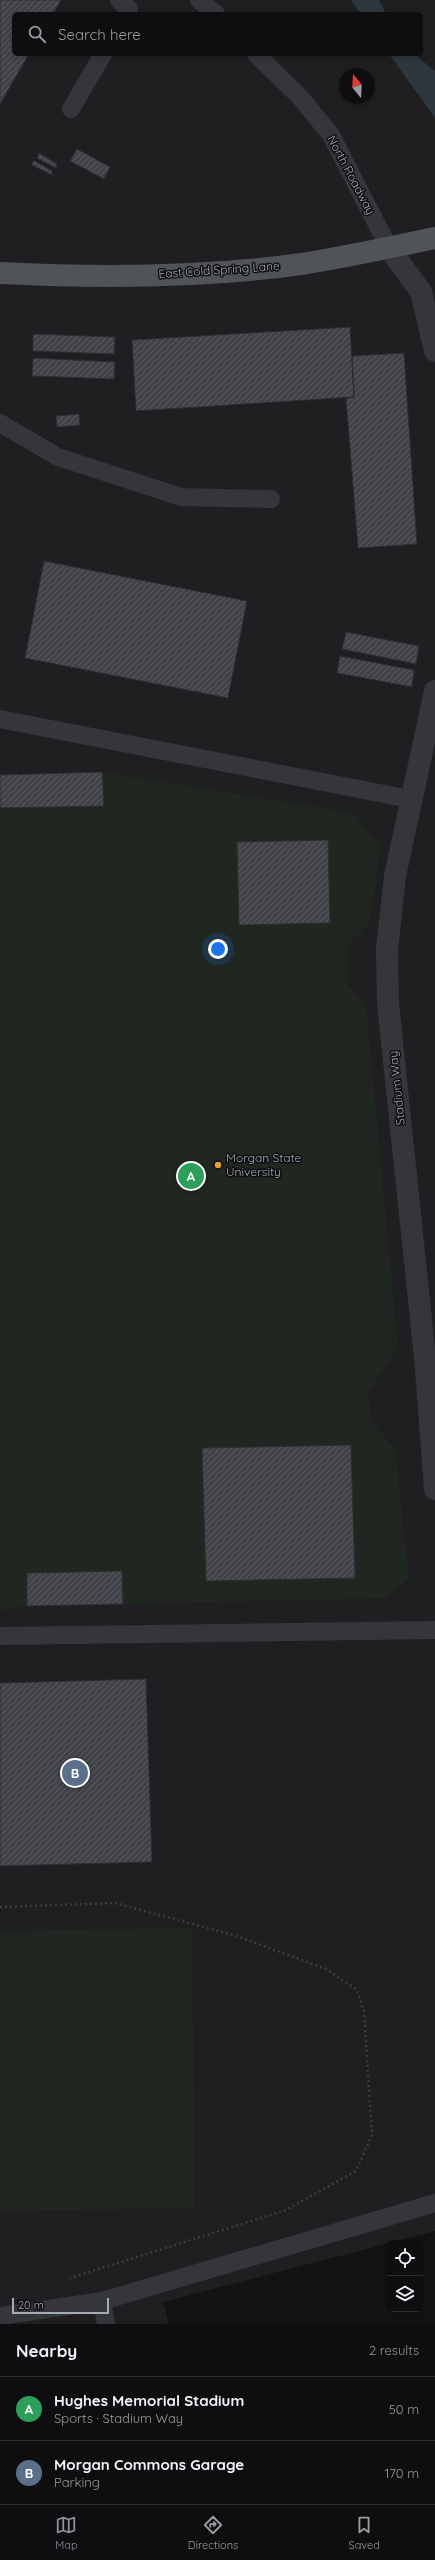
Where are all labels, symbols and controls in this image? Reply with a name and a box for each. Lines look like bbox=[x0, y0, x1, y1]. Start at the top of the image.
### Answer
search box bbox=[12, 12, 423, 56]
icon: search bbox=[26, 23, 48, 45]
text: Search here bbox=[58, 25, 141, 44]
north arrow bbox=[339, 68, 375, 104]
street label: North Roadway bbox=[324, 133, 379, 217]
street label: East Cold Spring Lane bbox=[158, 258, 280, 281]
your location bbox=[208, 939, 228, 959]
street label: Stadium Way bbox=[385, 1050, 408, 1126]
place label: Morgan State University bbox=[226, 1150, 302, 1179]
marker: Morgan State University bbox=[213, 1160, 223, 1170]
pin: A bbox=[178, 1161, 204, 1191]
pin: B bbox=[62, 1758, 88, 1788]
map controls bbox=[387, 2240, 423, 2312]
button: locate bbox=[387, 2240, 423, 2276]
button: layers bbox=[387, 2276, 423, 2312]
scale bar bbox=[12, 2296, 109, 2315]
text: 20 m bbox=[18, 2298, 44, 2312]
text: Nearby bbox=[16, 2340, 77, 2361]
text: 2 results bbox=[369, 2342, 419, 2358]
text: Hughes Memorial Stadium bbox=[54, 2391, 244, 2410]
text: A bbox=[25, 2401, 33, 2417]
text: 50 m bbox=[389, 2401, 419, 2417]
text: Sports · Stadium Way bbox=[54, 2410, 183, 2426]
text: Morgan Commons Garage bbox=[54, 2455, 244, 2474]
text: B bbox=[25, 2465, 33, 2481]
text: 170 m bbox=[384, 2465, 419, 2481]
text: Parking bbox=[54, 2474, 100, 2490]
tab: Map bbox=[55, 2514, 78, 2552]
tab: Directions bbox=[188, 2514, 238, 2552]
tab: Saved bbox=[348, 2514, 380, 2552]

